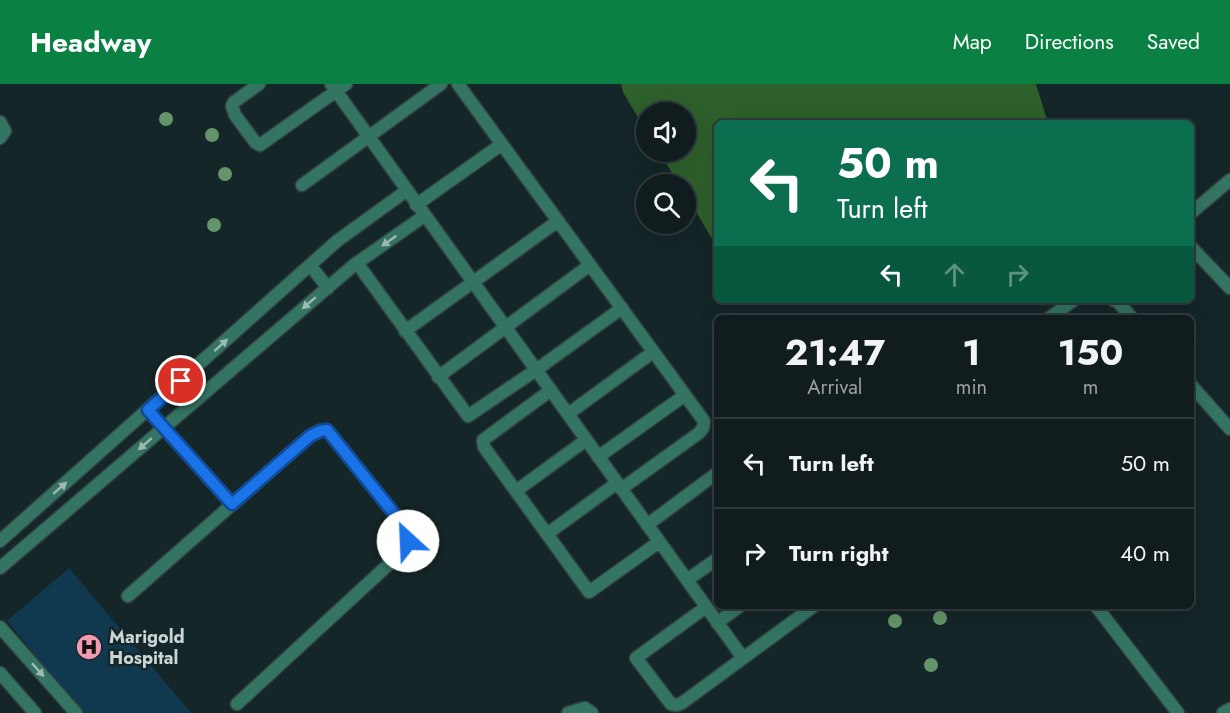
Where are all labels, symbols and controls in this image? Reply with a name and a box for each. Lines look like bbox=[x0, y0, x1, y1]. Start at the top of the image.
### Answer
text: Headway bbox=[30, 22, 151, 63]
text: Map bbox=[953, 27, 992, 57]
text: Directions bbox=[1025, 27, 1114, 57]
text: Saved bbox=[1147, 27, 1200, 57]
map controls bbox=[636, 102, 696, 234]
button: sound bbox=[636, 102, 696, 162]
text: 50 m bbox=[837, 133, 939, 194]
icon: left bbox=[738, 144, 816, 222]
button: search bbox=[636, 174, 696, 234]
text: Turn left bbox=[837, 189, 927, 228]
one-way arrow bbox=[381, 234, 396, 246]
icon: left bbox=[875, 258, 908, 291]
icon: ahead bbox=[938, 258, 971, 291]
icon: right bbox=[1001, 258, 1034, 291]
one-way arrow bbox=[301, 297, 317, 310]
text: 21:47 bbox=[785, 326, 885, 378]
text: 1 bbox=[962, 326, 981, 378]
text: 150 bbox=[1058, 326, 1123, 378]
one-way arrow bbox=[213, 339, 228, 352]
pin bbox=[155, 355, 206, 406]
icon: arrive bbox=[164, 364, 197, 397]
text: Arrival bbox=[807, 373, 862, 402]
text: min bbox=[956, 373, 987, 402]
text: m bbox=[1083, 373, 1098, 402]
one-way arrow bbox=[138, 437, 153, 450]
icon: left bbox=[738, 447, 771, 480]
text: Turn left bbox=[789, 447, 874, 479]
text: 50 m bbox=[1121, 447, 1170, 479]
one-way arrow bbox=[52, 481, 67, 495]
position arrow bbox=[376, 509, 440, 573]
icon: right bbox=[738, 537, 771, 570]
text: Turn right bbox=[789, 537, 889, 569]
text: 40 m bbox=[1120, 537, 1170, 569]
place label: Marigold Hospital bbox=[109, 624, 185, 671]
hospital icon: Marigold Hospital bbox=[74, 632, 104, 662]
one-way arrow bbox=[31, 662, 44, 677]

